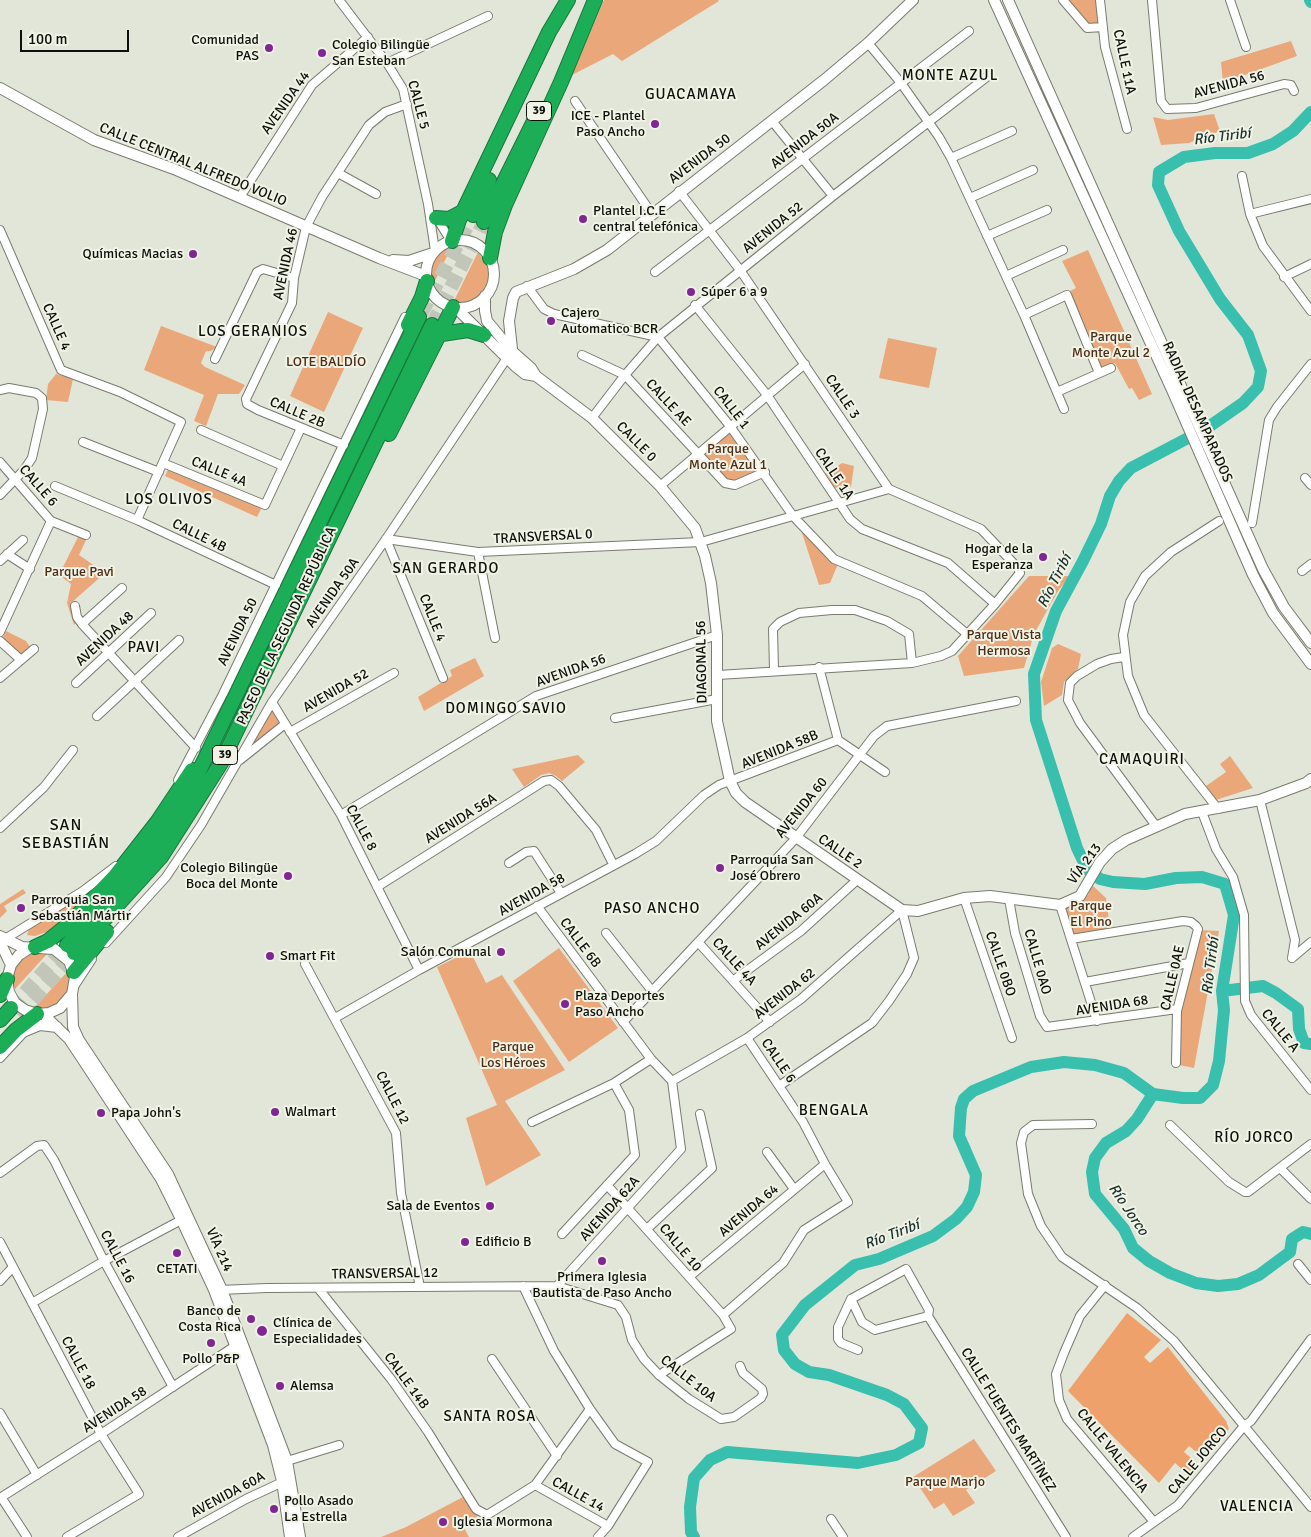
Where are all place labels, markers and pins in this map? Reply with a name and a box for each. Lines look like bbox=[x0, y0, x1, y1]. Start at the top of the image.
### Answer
place label: Comunidad PAS bbox=[191, 32, 259, 64]
place label: Colegio Bilingüe San Esteban bbox=[332, 37, 430, 70]
marker: Comunidad PAS bbox=[263, 42, 275, 54]
marker: Colegio Bilingüe San Esteban bbox=[316, 47, 328, 59]
place label: ICE - Plantel Paso Ancho bbox=[571, 108, 645, 140]
marker: ICE - Plantel Paso Ancho bbox=[649, 118, 661, 130]
place label: Plantel I.C.E central telefónica bbox=[593, 203, 698, 236]
marker: Plantel I.C.E central telefónica bbox=[577, 213, 589, 225]
place label: Químicas Macias bbox=[83, 246, 183, 262]
marker: Químicas Macias bbox=[187, 248, 199, 260]
place label: Súper 6 a 9 bbox=[701, 284, 767, 300]
marker: Súper 6 a 9 bbox=[685, 286, 697, 298]
place label: Cajero Automatico BCR bbox=[561, 305, 658, 338]
marker: Cajero Automatico BCR bbox=[545, 315, 557, 327]
place label: Hogar de la Esperanza bbox=[965, 541, 1033, 574]
marker: Hogar de la Esperanza bbox=[1037, 551, 1049, 563]
place label: Parroquia San José Obrero bbox=[730, 852, 814, 884]
place label: Colegio Bilingüe Boca del Monte bbox=[180, 860, 278, 892]
marker: Parroquia San José Obrero bbox=[714, 862, 726, 874]
marker: Colegio Bilingüe Boca del Monte bbox=[282, 870, 294, 882]
place label: Parroquia San Sebastián Mártir bbox=[31, 892, 131, 924]
marker: Parroquia San Sebastián Mártir bbox=[15, 902, 27, 914]
place label: Salón Comunal bbox=[401, 944, 491, 960]
marker: Salón Comunal bbox=[495, 946, 507, 958]
place label: Smart Fit bbox=[280, 948, 335, 964]
marker: Smart Fit bbox=[264, 950, 276, 962]
place label: Plaza Deportes Paso Ancho bbox=[575, 988, 665, 1020]
marker: Plaza Deportes Paso Ancho bbox=[559, 998, 571, 1010]
place label: Walmart bbox=[285, 1104, 336, 1120]
place label: Papa John's bbox=[111, 1105, 181, 1121]
marker: Walmart bbox=[269, 1106, 281, 1118]
marker: Papa John's bbox=[95, 1107, 107, 1119]
place label: Sala de Eventos bbox=[387, 1198, 480, 1214]
marker: Sala de Eventos bbox=[484, 1200, 496, 1212]
place label: Edificio B bbox=[475, 1234, 531, 1250]
marker: Edificio B bbox=[459, 1236, 471, 1248]
marker: CETATI bbox=[171, 1247, 183, 1259]
marker: Primera Iglesia Bautista de Paso Ancho bbox=[596, 1255, 608, 1267]
place label: CETATI bbox=[156, 1261, 198, 1277]
place label: Primera Iglesia Bautista de Paso Ancho bbox=[532, 1269, 672, 1302]
place label: Banco de Costa Rica bbox=[178, 1303, 241, 1335]
marker: Banco de Costa Rica bbox=[245, 1313, 257, 1325]
place label: Clínica de Especialidades bbox=[273, 1315, 362, 1348]
marker: Clínica de Especialidades bbox=[255, 1324, 269, 1338]
marker: Pollo P&P bbox=[205, 1337, 217, 1349]
place label: Pollo P&P bbox=[182, 1351, 240, 1367]
place label: Alemsa bbox=[290, 1378, 334, 1394]
marker: Alemsa bbox=[274, 1380, 286, 1392]
place label: Pollo Asado La Estrella bbox=[284, 1493, 354, 1525]
marker: Pollo Asado La Estrella bbox=[268, 1503, 280, 1515]
place label: Iglesia Mormona bbox=[453, 1514, 553, 1530]
marker: Iglesia Mormona bbox=[437, 1516, 449, 1528]

